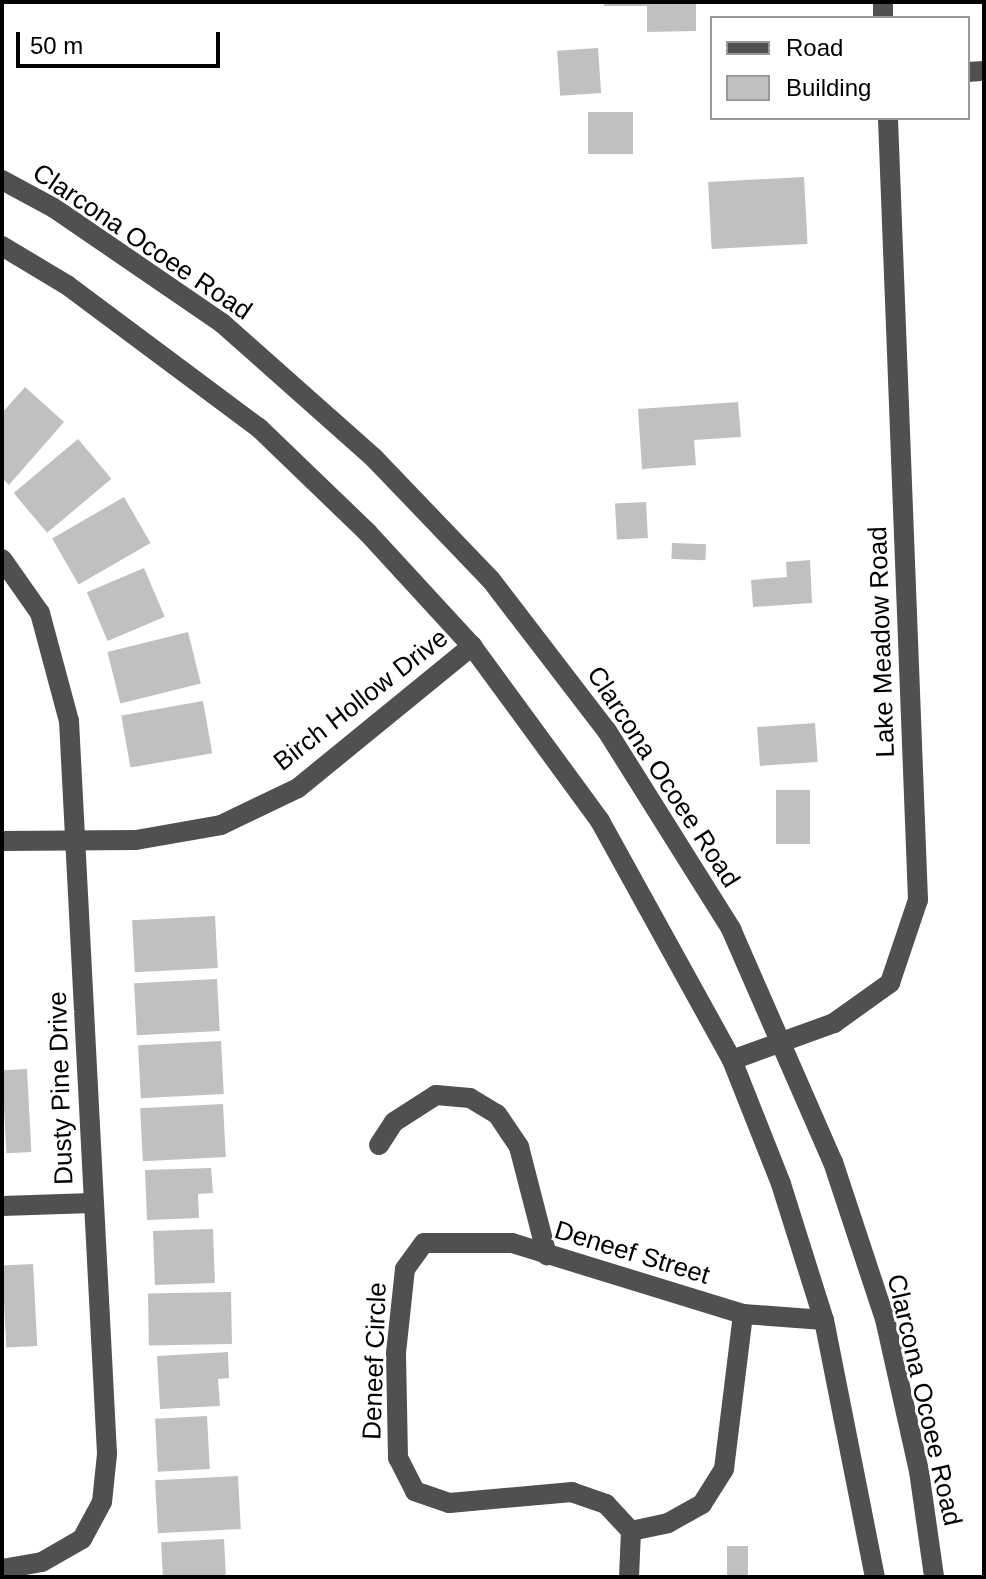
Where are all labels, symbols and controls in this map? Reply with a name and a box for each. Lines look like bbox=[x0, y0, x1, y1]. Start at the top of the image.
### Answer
scale bar bbox=[20, 16, 224, 66]
legend bbox=[710, 16, 970, 120]
text: 50 m bbox=[30, 32, 83, 59]
text: Road bbox=[786, 34, 843, 61]
text: Building bbox=[786, 74, 871, 101]
street label: Clarcona Ocoee Road bbox=[27, 157, 257, 327]
street label: Lake Meadow Road bbox=[862, 526, 902, 758]
street label: Birch Hollow Drive bbox=[268, 622, 454, 778]
street label: Clarcona Ocoee Road bbox=[580, 661, 746, 893]
street label: Dusty Pine Drive bbox=[42, 991, 80, 1185]
street label: Deneef Street bbox=[551, 1215, 713, 1291]
street label: Clarcona Ocoee Road bbox=[880, 1271, 968, 1529]
street label: Deneef Circle bbox=[357, 1282, 393, 1440]

